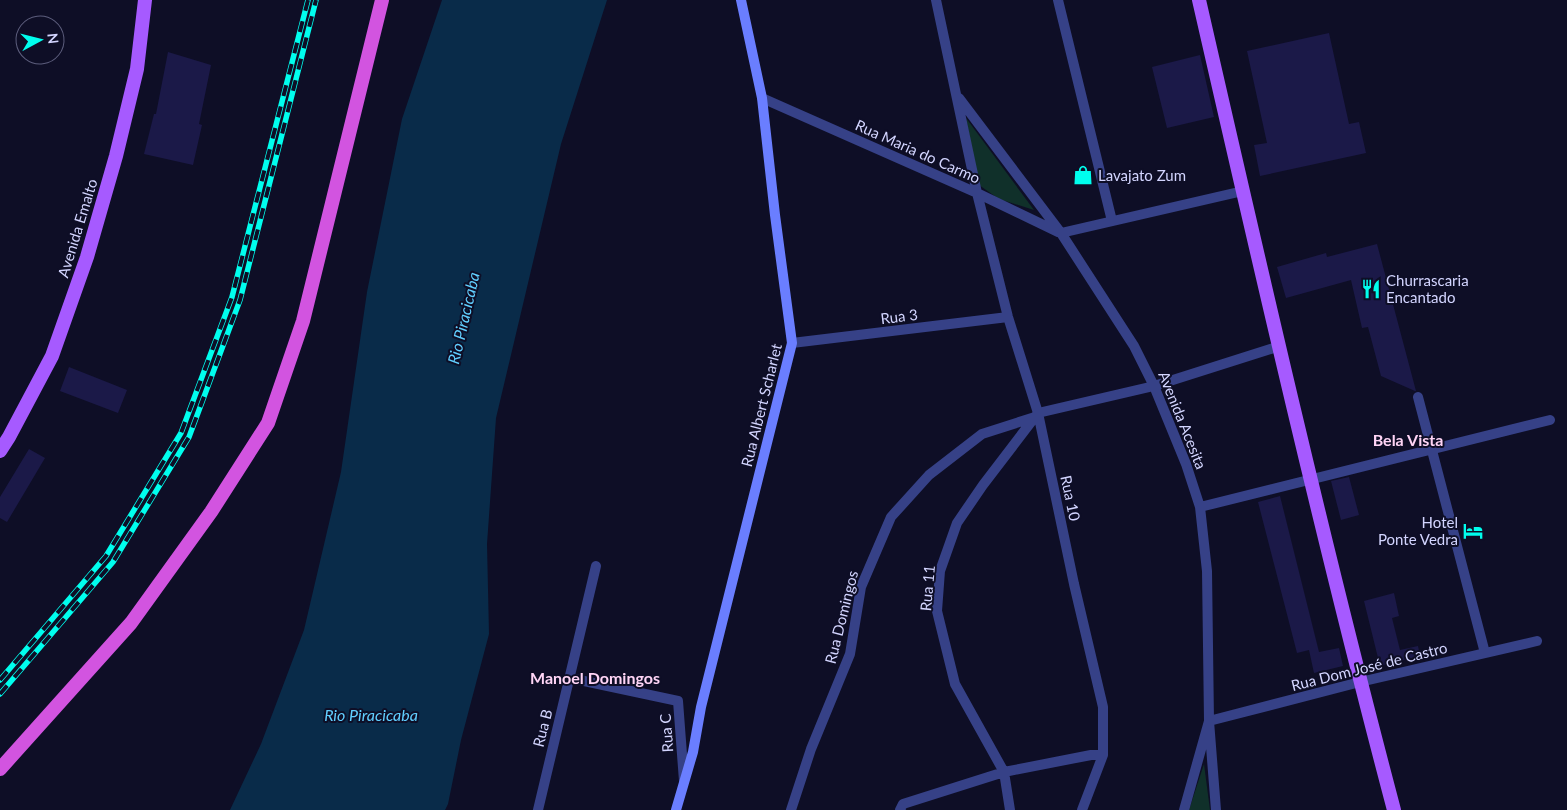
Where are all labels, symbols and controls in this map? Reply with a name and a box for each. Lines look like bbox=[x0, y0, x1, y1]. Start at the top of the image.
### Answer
north arrow bbox=[15, 15, 65, 65]
text: N bbox=[44, 32, 62, 45]
street label: Rua Maria do Carmo bbox=[853, 115, 983, 187]
shop icon: Lavajato Zum bbox=[1072, 164, 1094, 186]
place label: Lavajato Zum bbox=[1098, 166, 1186, 184]
street label: Avenida Emalto bbox=[53, 176, 101, 280]
water label: Rio Piracicaba bbox=[443, 270, 483, 366]
place label: Churrascaria Encantado bbox=[1386, 271, 1469, 306]
restaurant icon: Churrascaria Encantado bbox=[1360, 278, 1382, 300]
street label: Rua 3 bbox=[879, 305, 919, 327]
street label: Rua Albert Scharlet bbox=[737, 341, 785, 468]
street label: Avenida Acesita bbox=[1155, 368, 1211, 472]
district label: Bela Vista bbox=[1373, 430, 1443, 449]
street label: Rua 10 bbox=[1057, 474, 1085, 523]
place label: Hotel Ponte Vedra bbox=[1378, 513, 1458, 548]
hotel icon: Hotel Ponte Vedra bbox=[1462, 520, 1484, 542]
street label: Rua 11 bbox=[916, 564, 938, 612]
street label: Rua Domingos bbox=[821, 568, 861, 666]
street label: Rua Dom José de Castro bbox=[1289, 638, 1449, 694]
district label: Manoel Domingos bbox=[530, 668, 660, 687]
water label: Rio Piracicaba bbox=[324, 705, 418, 724]
street label: Rua B bbox=[529, 707, 555, 749]
street label: Rua C bbox=[656, 713, 676, 753]

